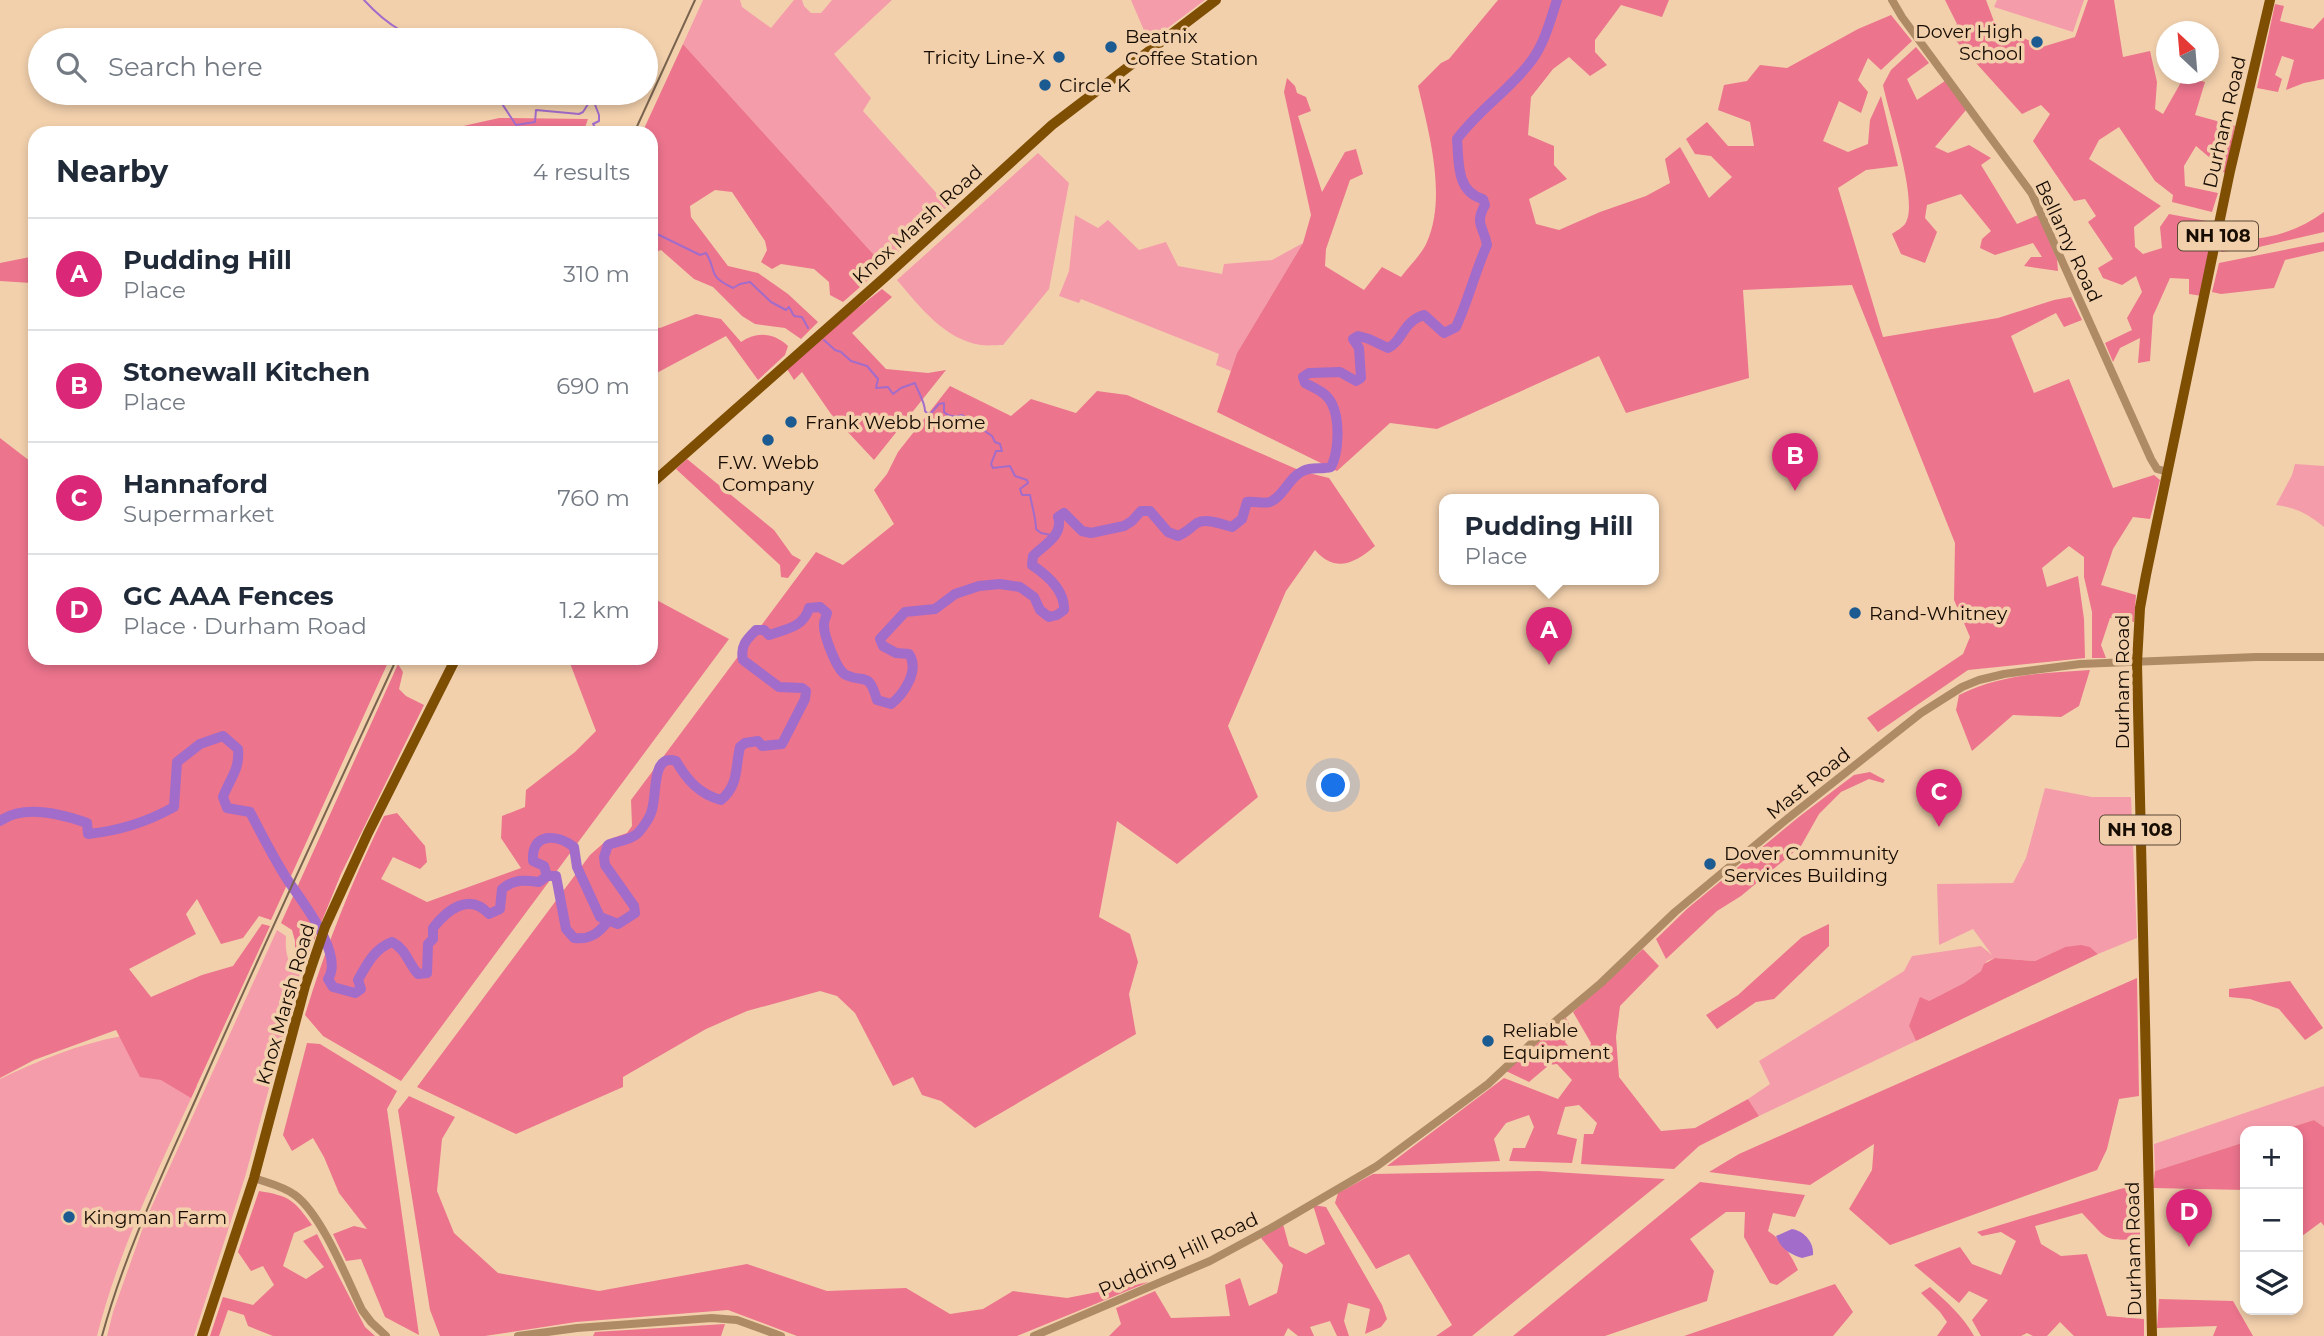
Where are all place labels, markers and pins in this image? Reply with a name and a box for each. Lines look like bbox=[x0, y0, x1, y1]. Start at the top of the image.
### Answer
place label: Dover High School bbox=[1915, 20, 2023, 65]
place label: Beatnix Coffee Station bbox=[1125, 25, 1258, 70]
marker: Dover High School bbox=[2029, 34, 2045, 50]
marker: Beatnix Coffee Station bbox=[1103, 39, 1119, 55]
place label: Tricity Line-X bbox=[924, 46, 1046, 69]
marker: Tricity Line-X bbox=[1051, 49, 1067, 65]
place label: Circle K bbox=[1059, 74, 1131, 97]
marker: Circle K bbox=[1037, 77, 1053, 93]
place label: Frank Webb Home bbox=[805, 411, 985, 434]
marker: Frank Webb Home bbox=[783, 414, 799, 430]
marker: F.W. Webb Company bbox=[760, 432, 776, 448]
pin: B bbox=[1772, 433, 1818, 491]
place label: F.W. Webb Company bbox=[717, 451, 819, 496]
place label: Rand-Whitney bbox=[1869, 602, 2008, 625]
marker: Rand-Whitney bbox=[1847, 605, 1863, 621]
pin: A bbox=[1526, 607, 1572, 665]
pin: C bbox=[1916, 769, 1962, 827]
place label: Dover Community Services Building bbox=[1724, 842, 1899, 887]
marker: Dover Community Services Building bbox=[1702, 856, 1718, 872]
place label: Reliable Equipment bbox=[1502, 1019, 1611, 1064]
marker: Reliable Equipment bbox=[1480, 1033, 1496, 1049]
pin: D bbox=[2166, 1189, 2212, 1247]
place label: Kingman Farm bbox=[83, 1206, 227, 1229]
marker: Kingman Farm bbox=[61, 1209, 77, 1225]

